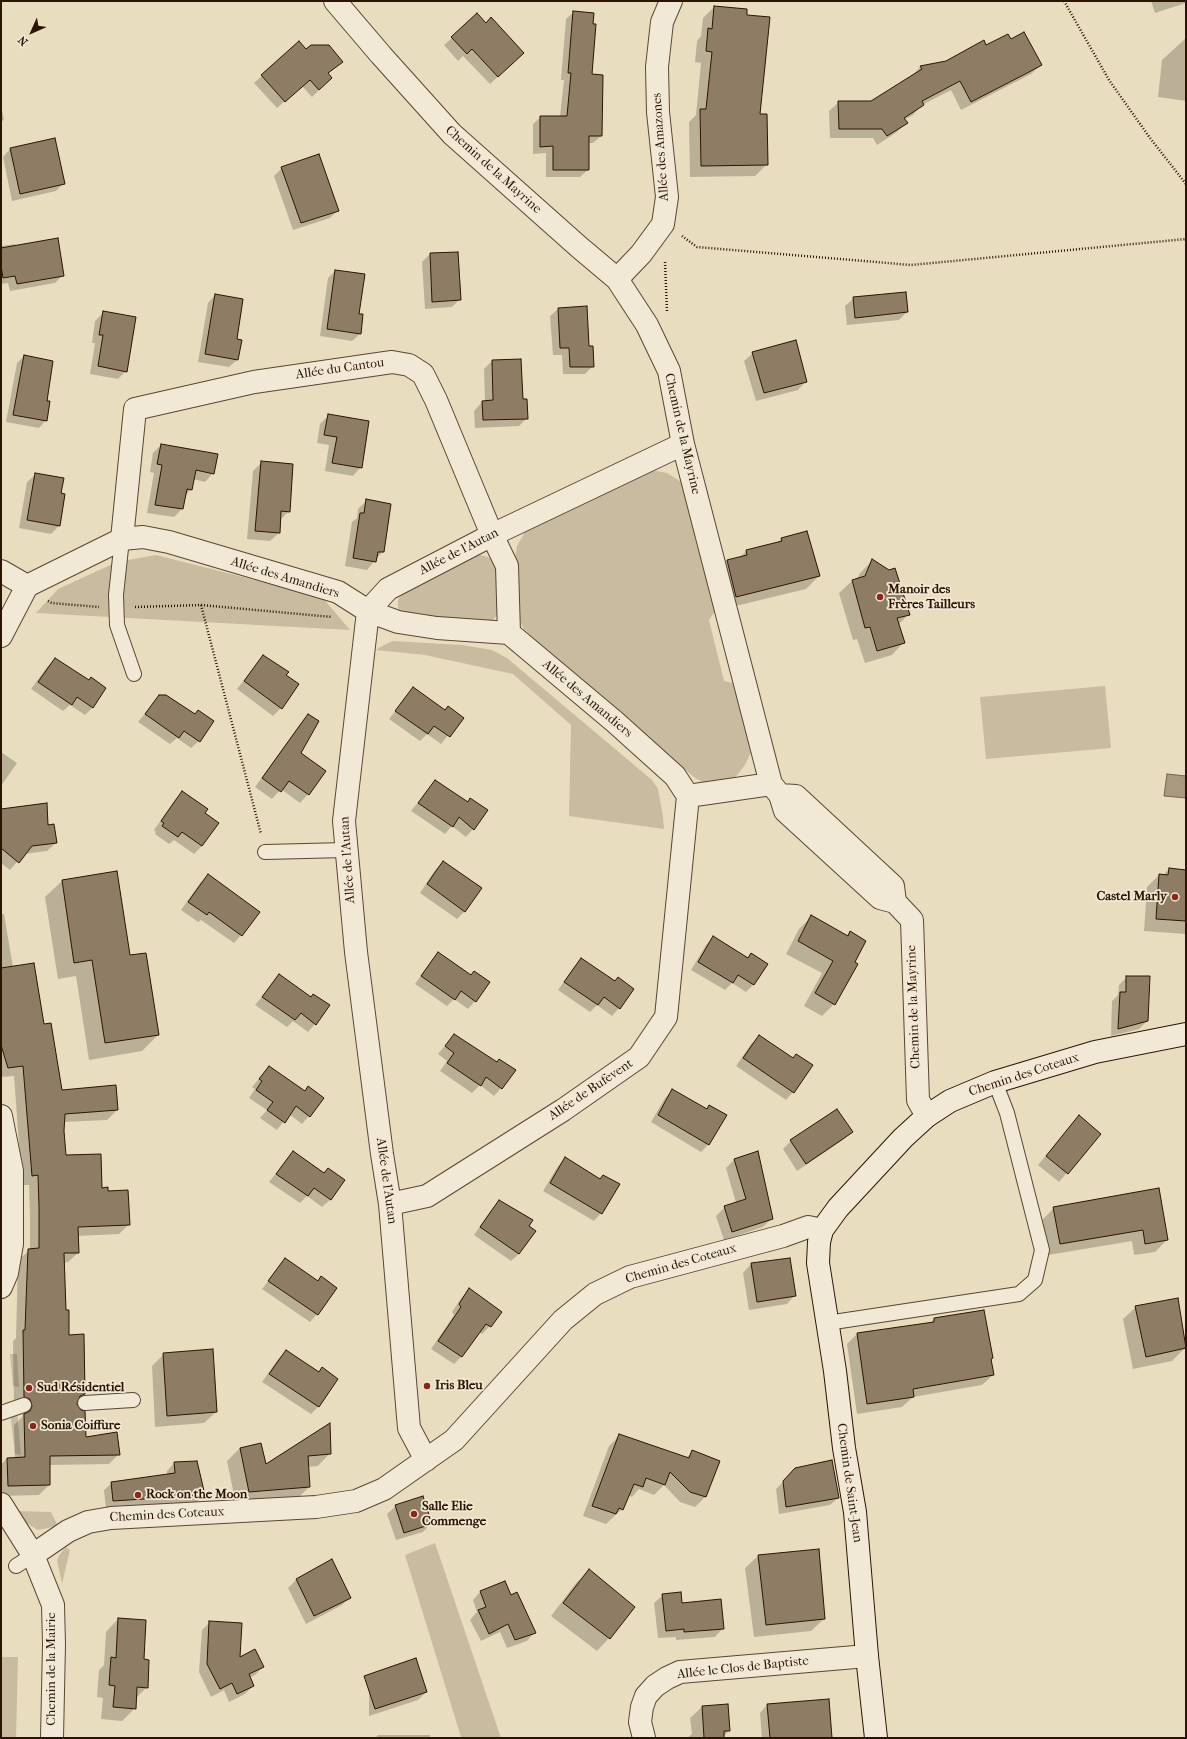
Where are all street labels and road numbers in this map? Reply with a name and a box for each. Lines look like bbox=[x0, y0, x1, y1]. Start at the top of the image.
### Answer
street label: Allée des Amazones bbox=[649, 92, 673, 202]
street label: Chemin de la Mayrine bbox=[442, 123, 544, 217]
street label: Allée du Cantou bbox=[295, 355, 385, 383]
street label: Chemin de la Mayrine bbox=[660, 372, 704, 496]
street label: Allée de l'Autan bbox=[417, 525, 501, 579]
street label: Allée des Amandiers bbox=[229, 554, 341, 602]
street label: Allée des Amandiers bbox=[539, 657, 635, 741]
street label: Allée de l'Autan bbox=[337, 816, 359, 904]
street label: Chemin de la Mayrine bbox=[904, 945, 924, 1069]
street label: Chemin des Coteaux bbox=[967, 1050, 1081, 1100]
street label: Allée de Bufevent bbox=[546, 1056, 636, 1124]
street label: Allée de l'Autan bbox=[372, 1137, 400, 1225]
street label: Chemin des Coteaux bbox=[624, 1241, 738, 1287]
street label: Chemin de Saint-Jean bbox=[833, 1422, 865, 1544]
street label: Chemin des Coteaux bbox=[109, 1504, 225, 1526]
street label: Chemin de la Mairie bbox=[44, 1612, 60, 1726]
street label: Allée le Clos de Baptiste bbox=[676, 1653, 810, 1683]

